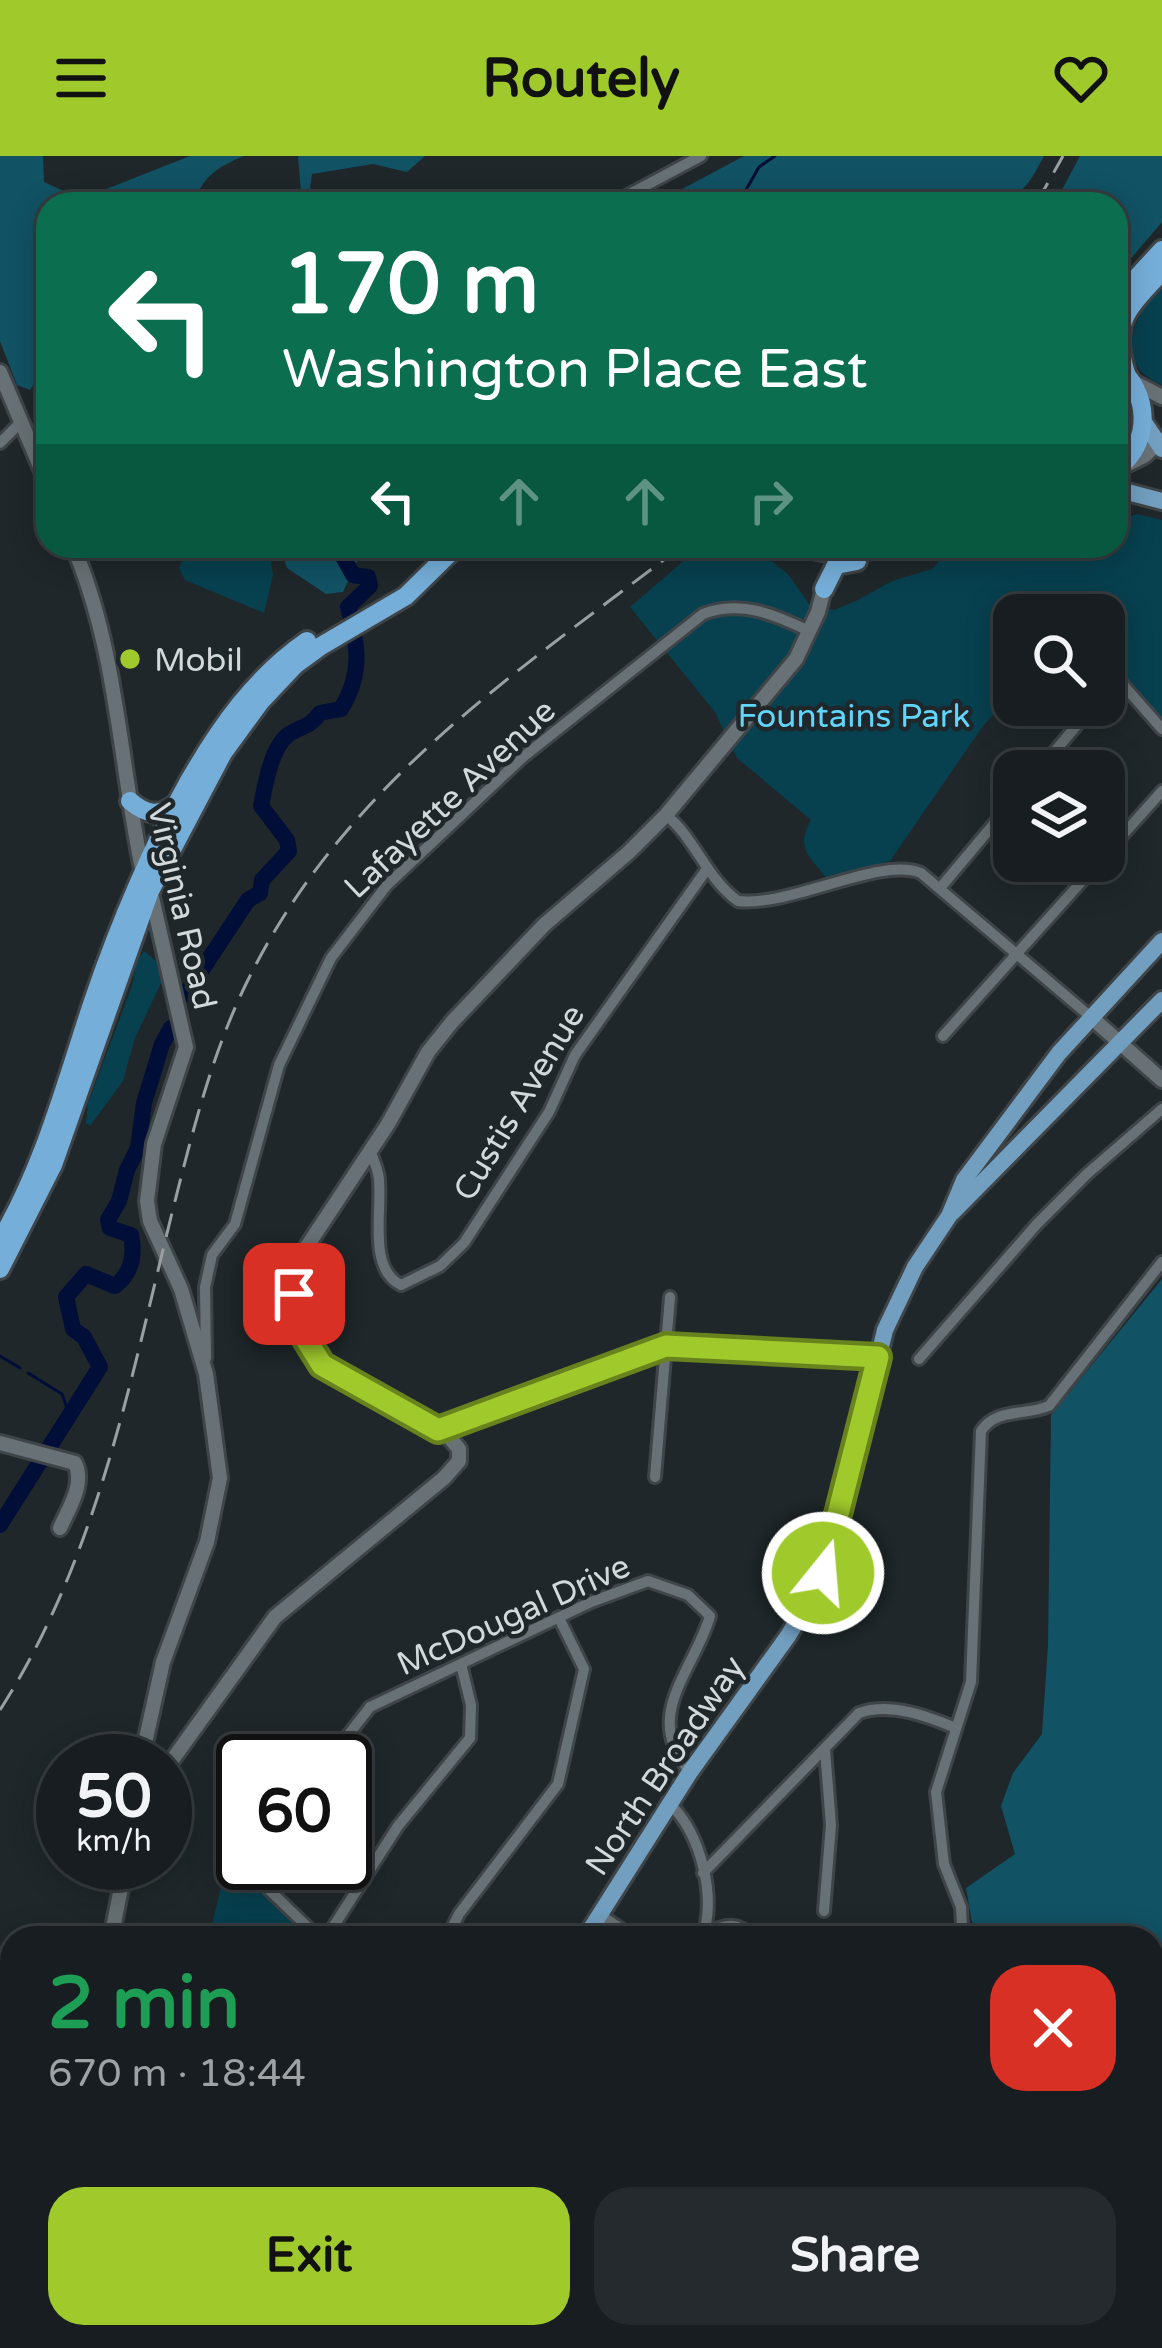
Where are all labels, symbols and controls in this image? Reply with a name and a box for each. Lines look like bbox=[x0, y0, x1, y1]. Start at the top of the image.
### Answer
icon: menu bbox=[48, 45, 114, 111]
icon: heart bbox=[1048, 45, 1114, 111]
text: Routely bbox=[482, 46, 680, 111]
text: 170 m bbox=[282, 235, 539, 336]
icon: left bbox=[84, 240, 240, 396]
text: Washington Place East bbox=[282, 337, 868, 402]
icon: left bbox=[360, 468, 426, 534]
icon: ahead bbox=[486, 468, 552, 534]
icon: ahead bbox=[612, 468, 678, 534]
icon: right bbox=[738, 468, 804, 534]
map controls bbox=[993, 594, 1125, 882]
button: search bbox=[993, 594, 1125, 726]
place label: Mobil bbox=[154, 641, 243, 680]
marker: Mobil bbox=[117, 646, 143, 672]
street label: Lafayette Avenue bbox=[337, 691, 564, 907]
park label: Fountains Park bbox=[738, 697, 970, 736]
button: layers bbox=[993, 750, 1125, 882]
street label: Virginia Road bbox=[139, 799, 224, 1013]
street label: Custis Avenue bbox=[445, 998, 593, 1208]
pin bbox=[243, 1243, 345, 1345]
icon: arrive bbox=[261, 1261, 327, 1327]
position arrow bbox=[760, 1510, 886, 1636]
street label: McDougal Drive bbox=[391, 1547, 636, 1684]
street label: North Broadway bbox=[577, 1649, 753, 1883]
speed limit sign: 60 bbox=[216, 1734, 372, 1890]
text: 50 bbox=[76, 1761, 152, 1833]
text: km/h bbox=[76, 1823, 152, 1860]
text: 2 min bbox=[48, 1961, 240, 2048]
button: close bbox=[990, 1965, 1116, 2091]
text: 670 m · 18:44 bbox=[48, 2050, 306, 2097]
button: Exit bbox=[48, 2187, 570, 2325]
button: Share bbox=[594, 2187, 1116, 2325]

